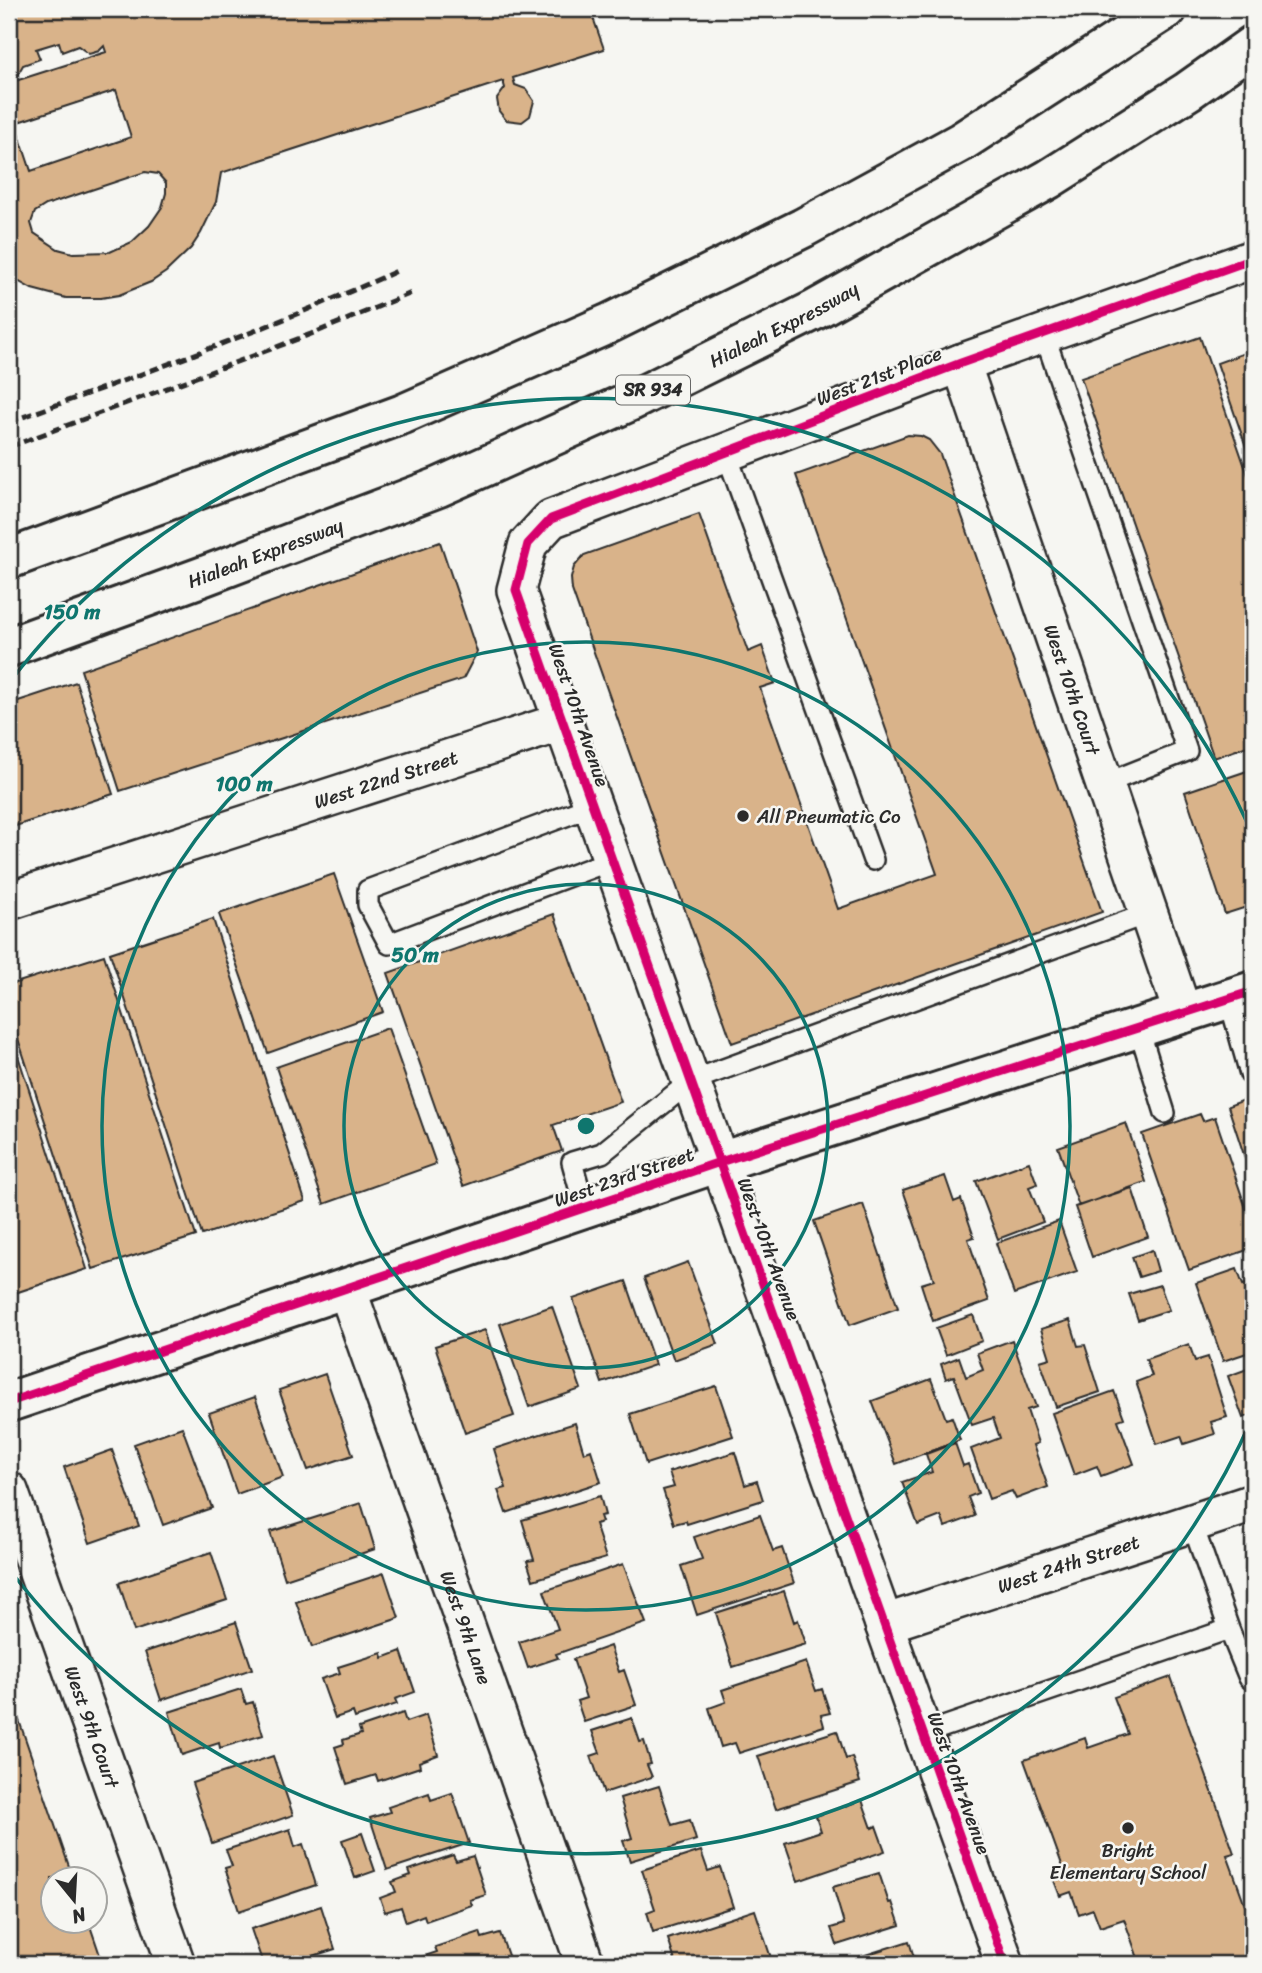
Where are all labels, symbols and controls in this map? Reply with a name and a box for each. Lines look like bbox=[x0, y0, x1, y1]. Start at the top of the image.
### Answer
street label: Hialeah Expressway bbox=[703, 272, 865, 376]
street label: West 21st Place bbox=[811, 337, 947, 415]
road number: SR 934 bbox=[616, 376, 690, 404]
street label: Hialeah Expressway bbox=[183, 508, 348, 597]
text: 150 m bbox=[44, 593, 101, 631]
street label: West 10th Court bbox=[1035, 620, 1110, 761]
street label: West 10th Avenue bbox=[539, 639, 619, 791]
street label: West 22nd Street bbox=[310, 740, 462, 818]
text: 100 m bbox=[215, 765, 273, 803]
place label: All Pneumatic Co bbox=[756, 800, 901, 833]
marker: All Pneumatic Co bbox=[735, 808, 751, 824]
text: 50 m bbox=[391, 936, 440, 974]
centre of rings bbox=[574, 1114, 598, 1138]
street label: West 23rd Street bbox=[549, 1138, 699, 1216]
street label: West 10th Avenue bbox=[728, 1173, 810, 1325]
street label: West 24th Street bbox=[993, 1525, 1144, 1602]
street label: West 9th Lane bbox=[431, 1566, 502, 1689]
street label: West 9th Court bbox=[55, 1661, 130, 1794]
street label: West 10th Avenue bbox=[918, 1707, 1000, 1859]
marker: Bright Elementary School bbox=[1120, 1820, 1136, 1836]
place label: Bright Elementary School bbox=[1050, 1834, 1207, 1889]
north arrow bbox=[38, 1864, 108, 1934]
text: N bbox=[67, 1898, 91, 1934]

